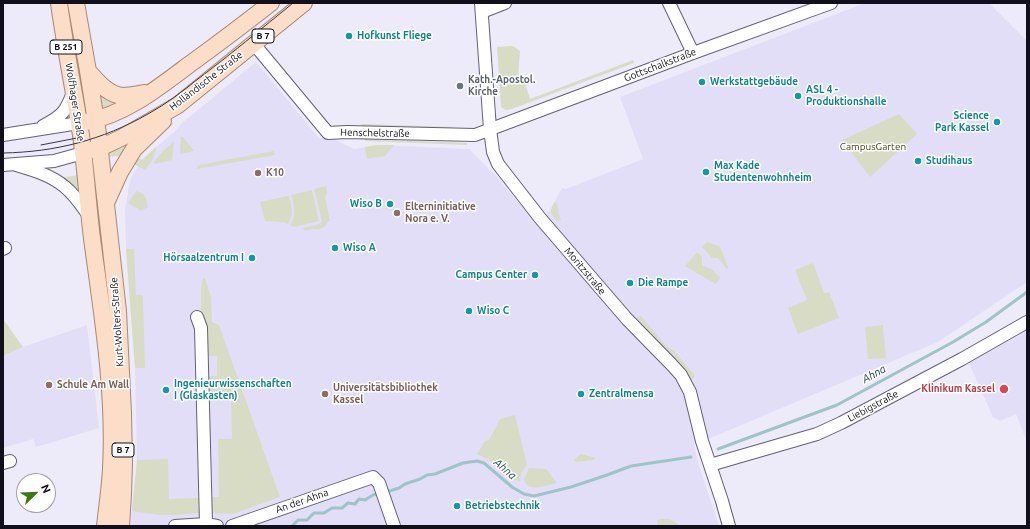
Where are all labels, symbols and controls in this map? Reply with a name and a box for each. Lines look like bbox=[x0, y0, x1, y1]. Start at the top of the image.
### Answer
road number: B 7 bbox=[252, 29, 274, 43]
place label: Hofkunst Fliege bbox=[357, 30, 432, 42]
marker: Hofkunst Fliege bbox=[344, 31, 354, 41]
road number: B 251 bbox=[50, 40, 82, 54]
street label: Gottschalkstraße bbox=[622, 46, 698, 84]
street label: Holländische Straße bbox=[167, 49, 245, 113]
street label: Wolfhager Straße bbox=[63, 62, 87, 142]
place label: Kath.-Apostol. Kirche bbox=[468, 74, 536, 98]
place label: Werkstattgebäude bbox=[710, 76, 798, 88]
marker: Werkstattgebäude bbox=[697, 77, 707, 87]
marker: Kath.-Apostol. Kirche bbox=[455, 81, 465, 91]
place label: ASL 4 - Produktionshalle bbox=[806, 84, 887, 108]
marker: ASL 4 - Produktionshalle bbox=[793, 91, 803, 101]
place label: Science Park Kassel bbox=[935, 110, 989, 134]
marker: Science Park Kassel bbox=[992, 117, 1002, 127]
street label: Henschelstraße bbox=[340, 126, 410, 140]
park label: CampusGarten bbox=[840, 141, 906, 153]
place label: Studihaus bbox=[926, 155, 972, 167]
marker: Studihaus bbox=[913, 156, 923, 166]
place label: Max Kade Studentenwohnheim bbox=[714, 160, 812, 184]
place label: K10 bbox=[266, 167, 284, 179]
marker: Max Kade Studentenwohnheim bbox=[701, 167, 711, 177]
marker: K10 bbox=[253, 168, 263, 178]
place label: Wiso B bbox=[350, 198, 382, 210]
marker: Wiso B bbox=[385, 199, 395, 209]
place label: Elterninitiative Nora e. V. bbox=[405, 201, 476, 224]
marker: Elterninitiative Nora e. V. bbox=[392, 208, 402, 218]
place label: Wiso A bbox=[343, 242, 376, 254]
marker: Wiso A bbox=[330, 243, 340, 253]
street label: Moritzstraße bbox=[562, 245, 608, 297]
place label: Hörsaalzentrum I bbox=[163, 252, 244, 264]
marker: Hörsaalzentrum I bbox=[247, 253, 257, 263]
place label: Campus Center bbox=[456, 269, 527, 281]
marker: Campus Center bbox=[530, 270, 540, 280]
street label: Kurt-Wolters-Straße bbox=[108, 277, 126, 367]
place label: Die Rampe bbox=[638, 277, 688, 289]
marker: Die Rampe bbox=[625, 278, 635, 288]
place label: Wiso C bbox=[477, 305, 509, 317]
marker: Wiso C bbox=[464, 306, 474, 316]
water label: Ahna bbox=[860, 362, 888, 386]
place label: Ingenieurwissenschaften I (Glaskasten) bbox=[174, 378, 292, 402]
place label: Schule Am Wall bbox=[57, 379, 129, 391]
marker: Schule Am Wall bbox=[44, 380, 54, 390]
place label: Universitätsbibliothek Kassel bbox=[333, 382, 438, 406]
place label: Klinikum Kassel bbox=[921, 383, 995, 395]
marker: Klinikum Kassel bbox=[998, 383, 1010, 395]
marker: Ingenieurwissenschaften I (Glaskasten) bbox=[161, 385, 171, 395]
place label: Zentralmensa bbox=[589, 388, 654, 400]
street label: Liebigstraße bbox=[846, 388, 900, 424]
marker: Universitätsbibliothek Kassel bbox=[320, 389, 330, 399]
marker: Zentralmensa bbox=[576, 389, 586, 399]
road number: B 7 bbox=[112, 443, 134, 457]
water label: Ahna bbox=[491, 456, 519, 482]
north arrow bbox=[16, 473, 56, 513]
text: N bbox=[39, 483, 53, 495]
street label: An der Ahna bbox=[274, 486, 330, 516]
place label: Betriebstechnik bbox=[465, 500, 540, 512]
marker: Betriebstechnik bbox=[452, 501, 462, 511]

